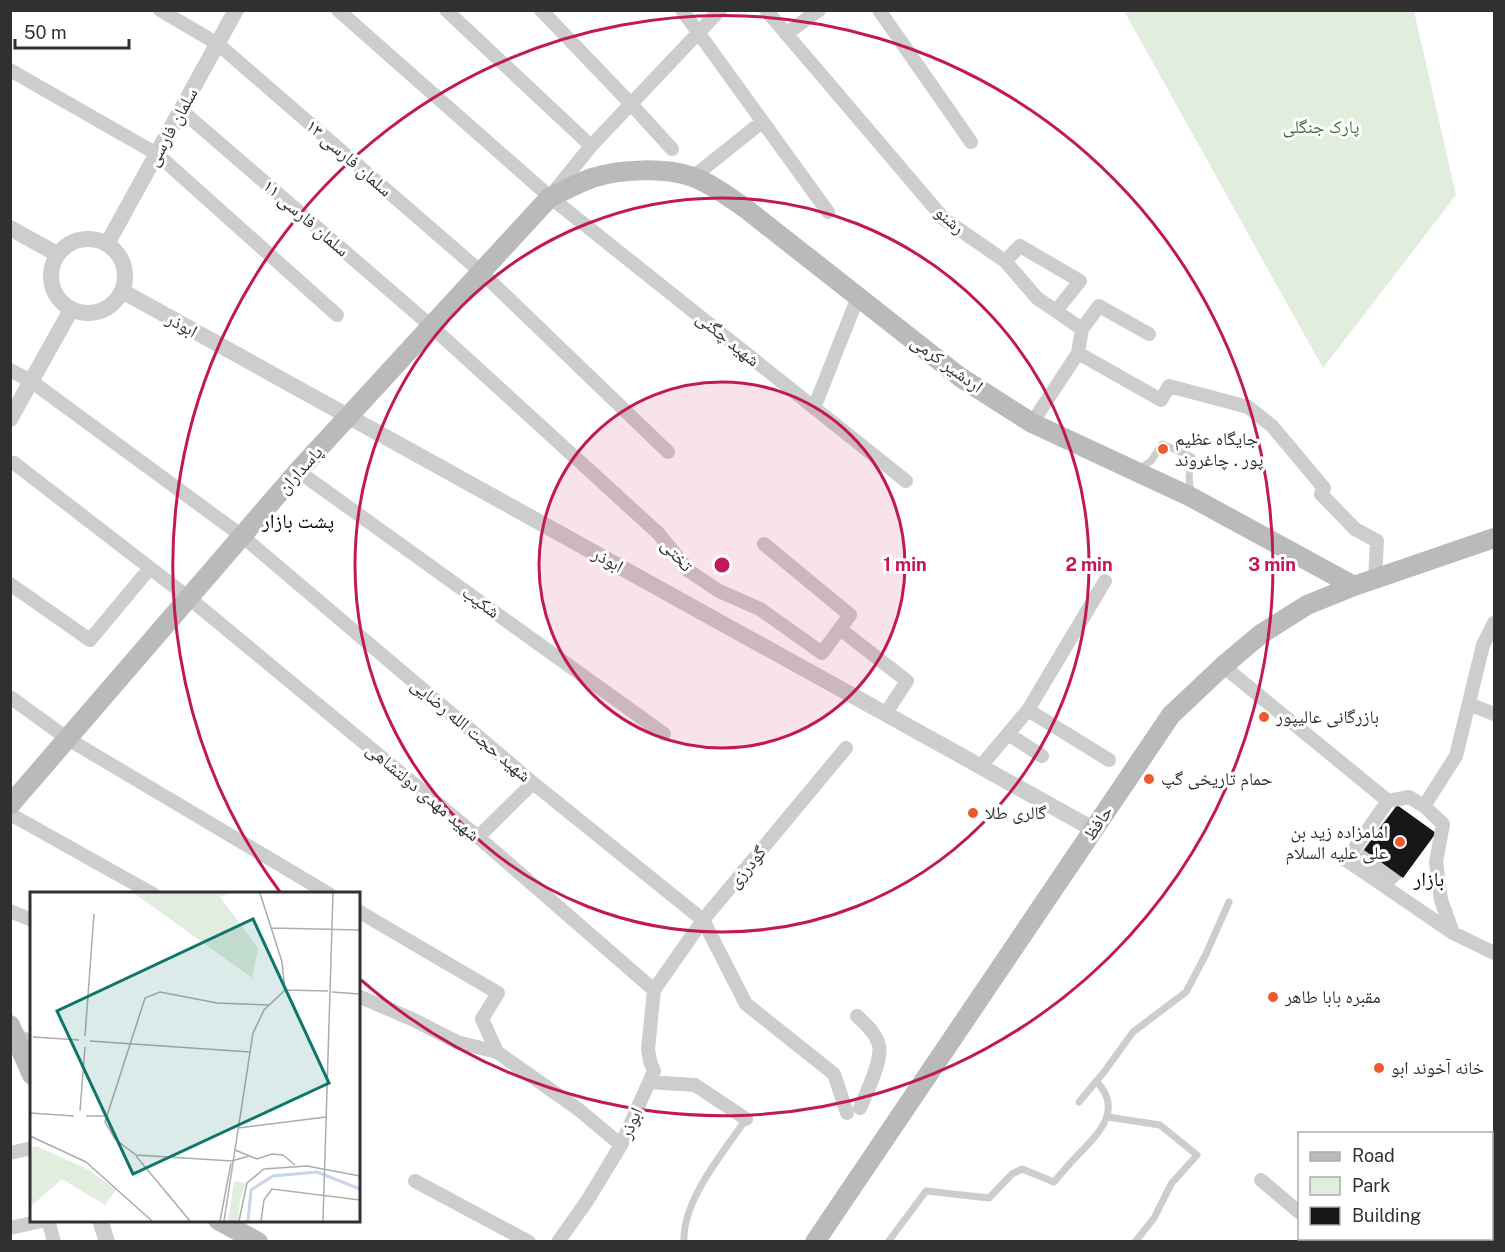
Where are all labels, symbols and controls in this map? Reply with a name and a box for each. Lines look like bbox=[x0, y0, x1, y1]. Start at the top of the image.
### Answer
scale bar bbox=[15, 12, 129, 50]
text: 50 m bbox=[24, 22, 67, 43]
street label: سلمان فارسی bbox=[141, 84, 203, 170]
street label: سلمان فارسی ۱۳ bbox=[301, 115, 397, 201]
park label: پارک جنگلی bbox=[1283, 116, 1359, 138]
street label: سلمان فارسی ۱۱ bbox=[258, 175, 354, 261]
street label: رشنو bbox=[931, 201, 970, 238]
street label: ابوذر bbox=[162, 307, 201, 342]
street label: شهید چگنی bbox=[692, 307, 764, 371]
street label: اردشیر کرمی bbox=[907, 330, 987, 398]
place label: جایگاه عظیم پور . چاغروند bbox=[1175, 428, 1264, 471]
street label: پاسداران bbox=[273, 441, 327, 499]
marker: جایگاه عظیم پور . چاغروند bbox=[1156, 442, 1170, 456]
district label: پشت بازار bbox=[261, 509, 334, 533]
street label: تختی bbox=[656, 534, 698, 576]
street label: ابوذر bbox=[588, 542, 627, 577]
text: 1 min bbox=[883, 554, 927, 575]
text: 2 min bbox=[1065, 554, 1113, 575]
text: 3 min bbox=[1248, 554, 1296, 575]
centre of rings bbox=[712, 555, 732, 575]
street label: شکیب bbox=[458, 581, 504, 623]
street label: شهید حجت الله رضایی bbox=[407, 673, 535, 787]
place label: بازرگانی عالیپور bbox=[1275, 706, 1379, 728]
marker: بازرگانی عالیپور bbox=[1257, 710, 1271, 724]
street label: شهید مهدی دولتشاهی bbox=[362, 738, 484, 846]
place label: حمام تاریخی گپ bbox=[1161, 768, 1272, 791]
marker: حمام تاریخی گپ bbox=[1142, 772, 1156, 786]
street label: حافظ bbox=[1078, 801, 1117, 844]
place label: گالری طلا bbox=[985, 802, 1047, 824]
marker: گالری طلا bbox=[966, 806, 980, 820]
place label: امامزاده زید بن علی علیه السلام bbox=[1285, 821, 1388, 865]
marker: امامزاده زید بن علی علیه السلام bbox=[1393, 835, 1407, 849]
street label: گودرزی bbox=[723, 841, 771, 893]
district label: بازار bbox=[1413, 867, 1444, 891]
inset map bbox=[30, 892, 360, 1222]
place label: مقبره بابا طاهر bbox=[1284, 986, 1381, 1008]
marker: مقبره بابا طاهر bbox=[1266, 990, 1280, 1004]
place label: خانه آخوند ابو bbox=[1391, 1057, 1484, 1079]
marker: خانه آخوند ابو bbox=[1372, 1061, 1386, 1075]
street label: ابوذر bbox=[614, 1104, 647, 1143]
legend bbox=[1298, 1132, 1493, 1240]
text: Road bbox=[1352, 1145, 1395, 1166]
text: Park bbox=[1352, 1175, 1390, 1196]
text: Building bbox=[1352, 1205, 1421, 1226]

